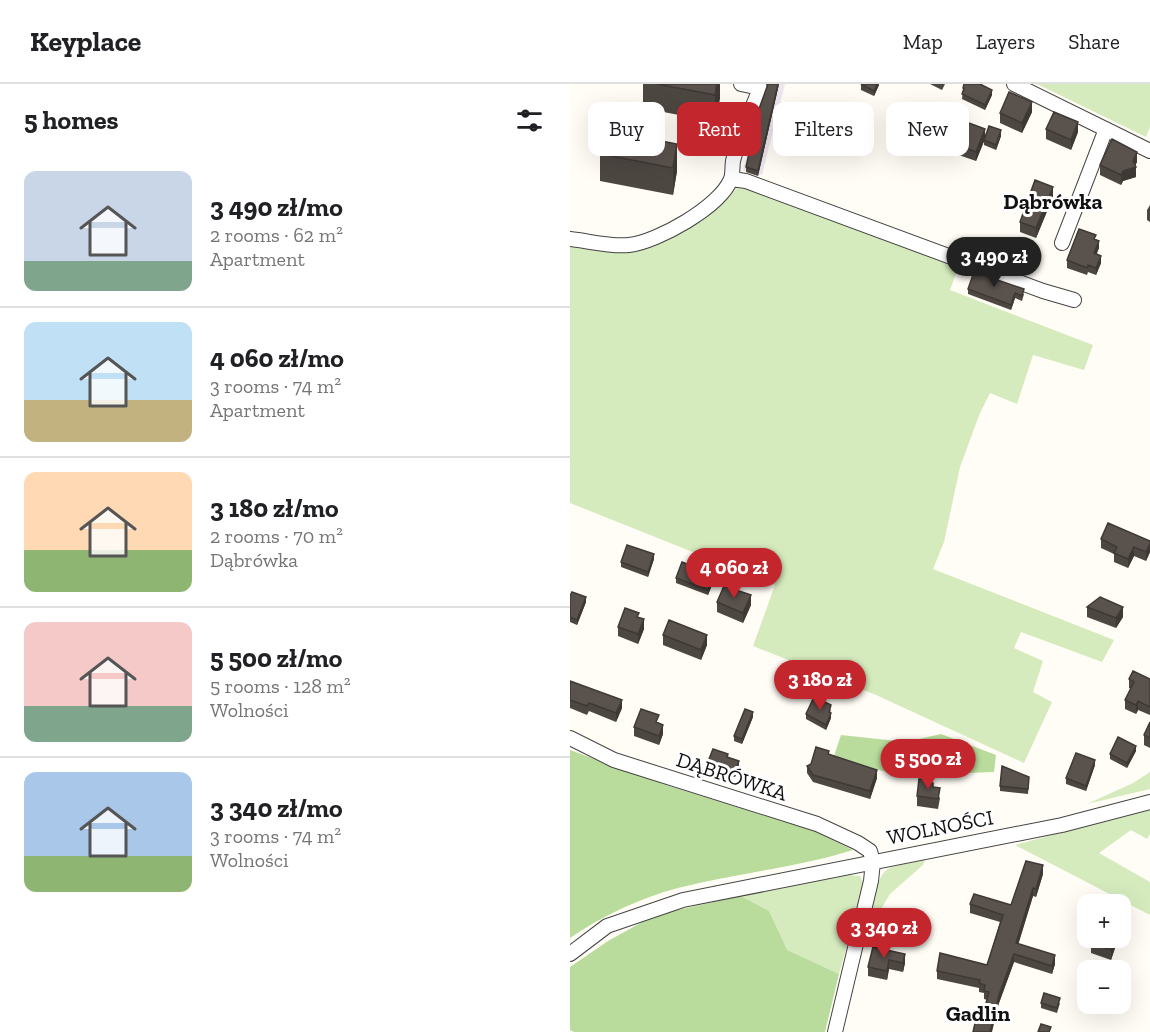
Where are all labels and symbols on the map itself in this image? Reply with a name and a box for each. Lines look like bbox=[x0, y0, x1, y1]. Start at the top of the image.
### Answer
district label: Dąbrówka bbox=[1003, 188, 1103, 215]
pin: 3 490 zł bbox=[932, 237, 1056, 288]
pin: 4 060 zł bbox=[672, 548, 796, 599]
pin: 3 180 zł bbox=[758, 660, 882, 711]
pin: 5 500 zł bbox=[866, 739, 990, 790]
street label: DĄBRÓWKA bbox=[674, 746, 791, 806]
street label: WOLNOŚCI bbox=[885, 804, 995, 850]
pin: 3 340 zł bbox=[822, 908, 946, 959]
district label: Gadlin bbox=[946, 1000, 1010, 1027]

